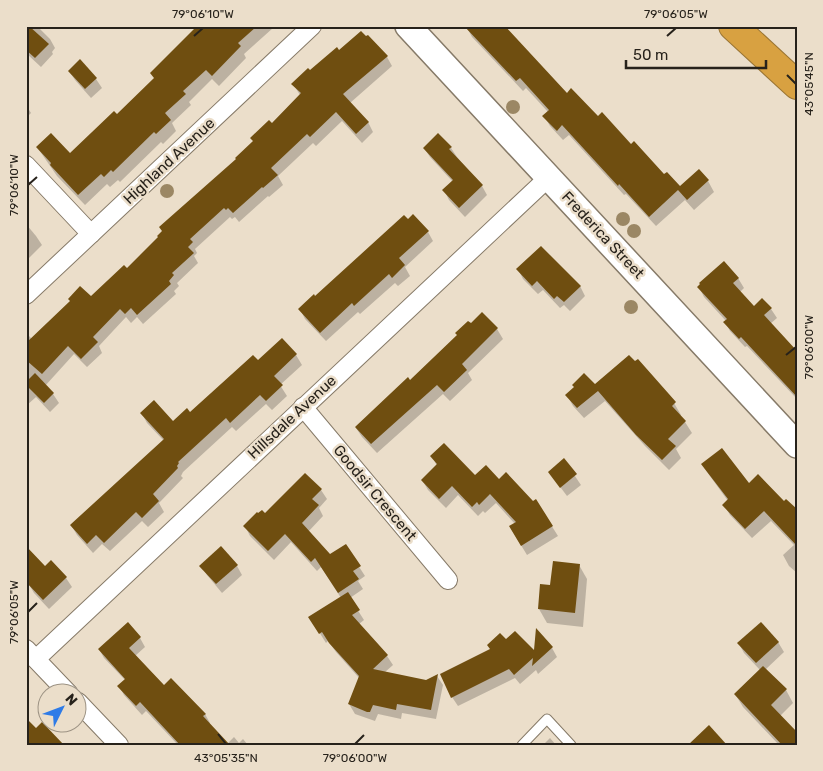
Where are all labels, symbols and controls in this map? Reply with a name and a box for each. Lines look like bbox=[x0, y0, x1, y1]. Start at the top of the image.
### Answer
text: 79°06'10"W bbox=[172, 7, 234, 21]
text: 79°06'05"W bbox=[644, 7, 708, 21]
scale bar bbox=[626, 38, 766, 70]
text: 50 m bbox=[633, 46, 668, 64]
text: 43°05'45"N bbox=[802, 52, 816, 116]
street label: Highland Avenue bbox=[120, 114, 218, 208]
text: 79°06'10"W bbox=[7, 154, 21, 216]
street label: Frederica Street bbox=[558, 188, 648, 282]
text: 79°06'00"W bbox=[802, 314, 816, 379]
street label: Hillsdale Avenue bbox=[244, 371, 340, 463]
street label: Goodsir Crescent bbox=[330, 441, 420, 545]
text: 79°06'05"W bbox=[7, 580, 21, 644]
north arrow bbox=[38, 684, 88, 734]
text: N bbox=[62, 690, 81, 709]
text: 43°05'35"N bbox=[194, 751, 258, 765]
text: 79°06'00"W bbox=[323, 751, 388, 765]

